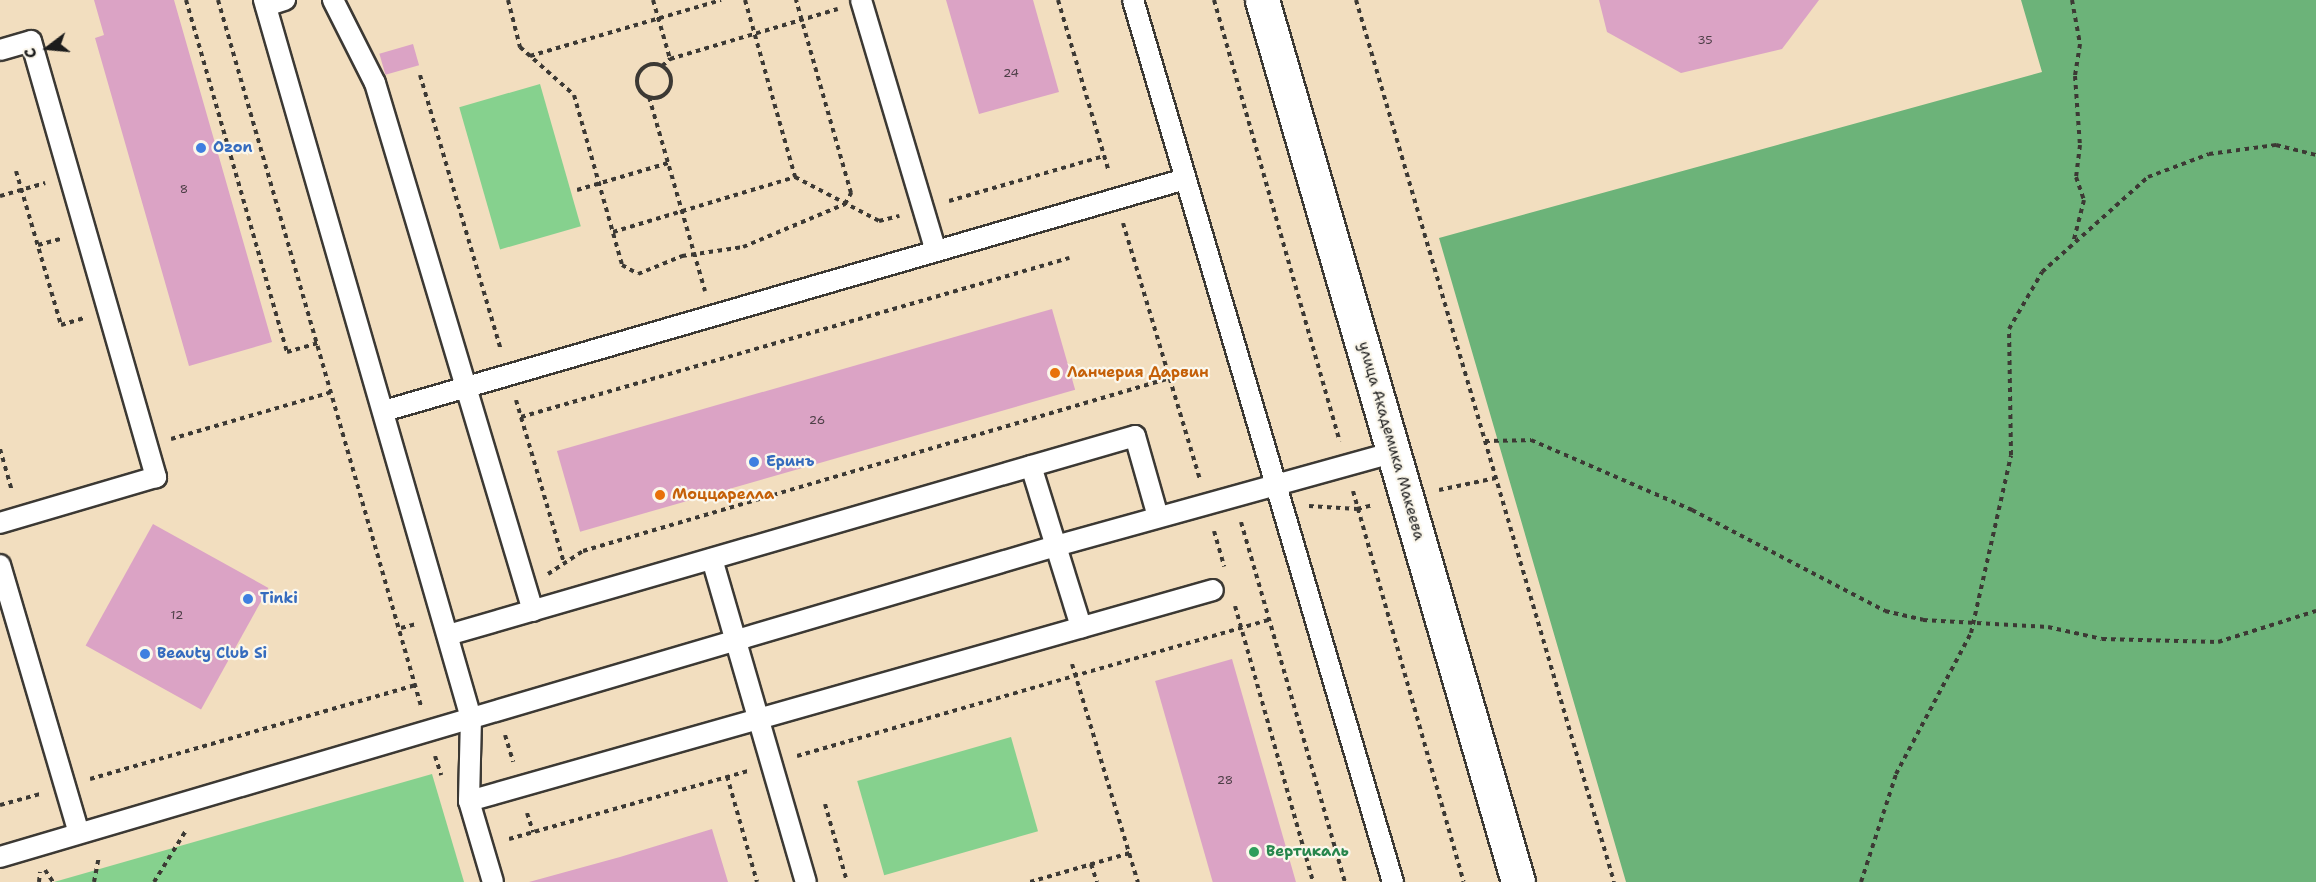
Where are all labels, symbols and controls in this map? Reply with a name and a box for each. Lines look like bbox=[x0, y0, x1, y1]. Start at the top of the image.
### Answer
north arrow bbox=[18, 18, 78, 78]
house number: 35 bbox=[1697, 34, 1713, 48]
text: С bbox=[19, 45, 42, 61]
house number: 24 bbox=[1003, 67, 1019, 81]
place label: Ozon bbox=[213, 139, 253, 157]
marker: Ozon bbox=[194, 141, 208, 155]
house number: 8 bbox=[180, 183, 188, 197]
street label: улица Академика Макеева bbox=[1354, 340, 1428, 542]
place label: Ланчерия Дарвин bbox=[1067, 364, 1209, 382]
marker: Ланчерия Дарвин bbox=[1048, 366, 1062, 380]
house number: 26 bbox=[809, 414, 825, 428]
place label: Еринъ bbox=[766, 453, 814, 471]
marker: Еринъ bbox=[747, 455, 761, 469]
place label: Моццарелла bbox=[672, 486, 774, 504]
marker: Моццарелла bbox=[653, 488, 667, 502]
place label: Tinki bbox=[260, 590, 298, 608]
marker: Tinki bbox=[241, 592, 255, 606]
house number: 12 bbox=[171, 609, 183, 623]
place label: Beauty Club Si bbox=[157, 645, 267, 663]
marker: Beauty Club Si bbox=[138, 647, 152, 661]
house number: 28 bbox=[1217, 774, 1233, 788]
place label: Вертикаль bbox=[1266, 843, 1349, 861]
marker: Вертикаль bbox=[1247, 845, 1261, 859]

